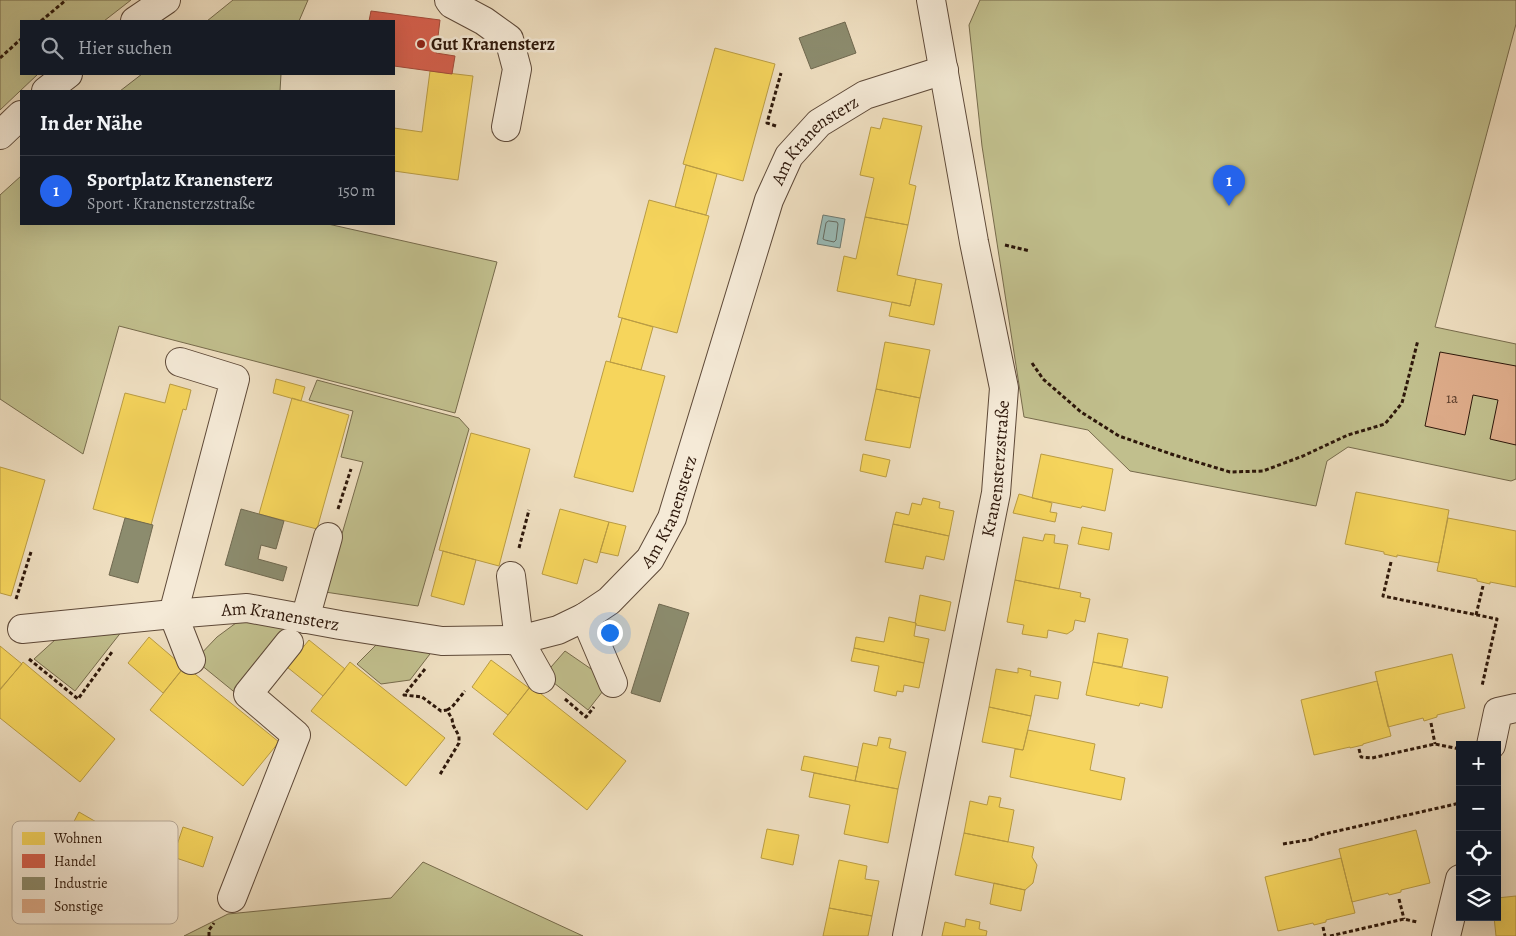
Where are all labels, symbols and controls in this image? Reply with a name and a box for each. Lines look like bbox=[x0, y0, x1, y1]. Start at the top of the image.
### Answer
search box bbox=[20, 20, 395, 75]
place label: Gut Kranensterz bbox=[431, 32, 555, 56]
icon: search bbox=[38, 34, 66, 62]
text: Hier suchen bbox=[78, 35, 172, 61]
marker: Gut Kranensterz bbox=[415, 38, 427, 50]
street label: Am Kranensterz bbox=[765, 90, 863, 190]
text: In der Nähe bbox=[40, 109, 142, 137]
pin: 1 bbox=[1213, 165, 1245, 206]
text: Sportplatz Kranensterz bbox=[87, 167, 273, 193]
text: 1 bbox=[53, 180, 59, 202]
text: 150 m bbox=[338, 180, 375, 202]
text: Sport · Kranensterzstraße bbox=[87, 193, 255, 215]
house number: 1a bbox=[1446, 388, 1458, 408]
street label: Kranensterzstraße bbox=[975, 399, 1015, 539]
street label: Am Kranensterz bbox=[635, 453, 702, 574]
street label: Am Kranensterz bbox=[219, 596, 341, 637]
your location bbox=[597, 620, 623, 646]
map controls bbox=[1456, 741, 1501, 921]
button: + bbox=[1456, 741, 1501, 786]
button: − bbox=[1456, 786, 1501, 831]
legend bbox=[12, 821, 178, 924]
text: Wohnen bbox=[53, 829, 102, 848]
button: locate bbox=[1456, 831, 1501, 876]
text: Handel bbox=[54, 852, 96, 871]
text: Industrie bbox=[54, 874, 108, 893]
button: layers bbox=[1456, 876, 1501, 921]
text: Sonstige bbox=[54, 897, 103, 916]

